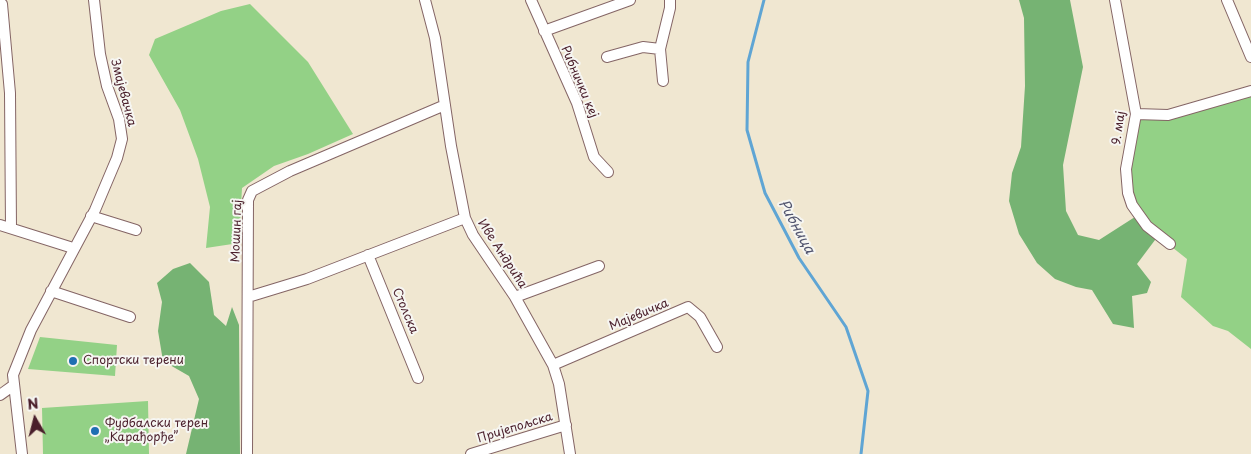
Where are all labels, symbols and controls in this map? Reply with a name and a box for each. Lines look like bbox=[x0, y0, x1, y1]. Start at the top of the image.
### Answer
street label: Рибнички кеј bbox=[557, 44, 601, 120]
street label: Змајевачка bbox=[107, 58, 139, 128]
street label: 9. мај bbox=[1110, 110, 1128, 146]
water label: Рибница bbox=[774, 197, 818, 257]
street label: Мошин гај bbox=[229, 199, 245, 263]
street label: Иве Андрића bbox=[474, 217, 530, 291]
street label: Столска bbox=[389, 286, 421, 336]
street label: Мајевичка bbox=[607, 296, 671, 334]
place label: Спортски терени bbox=[83, 354, 184, 368]
marker: Спортски терени bbox=[67, 355, 79, 367]
text: N bbox=[26, 392, 40, 415]
north arrow bbox=[10, 394, 60, 444]
street label: Пријепољска bbox=[476, 410, 554, 446]
place label: Фудбалски терен „Карађорђе” bbox=[105, 417, 208, 445]
marker: Фудбалски терен „Карађорђе” bbox=[89, 425, 101, 437]

